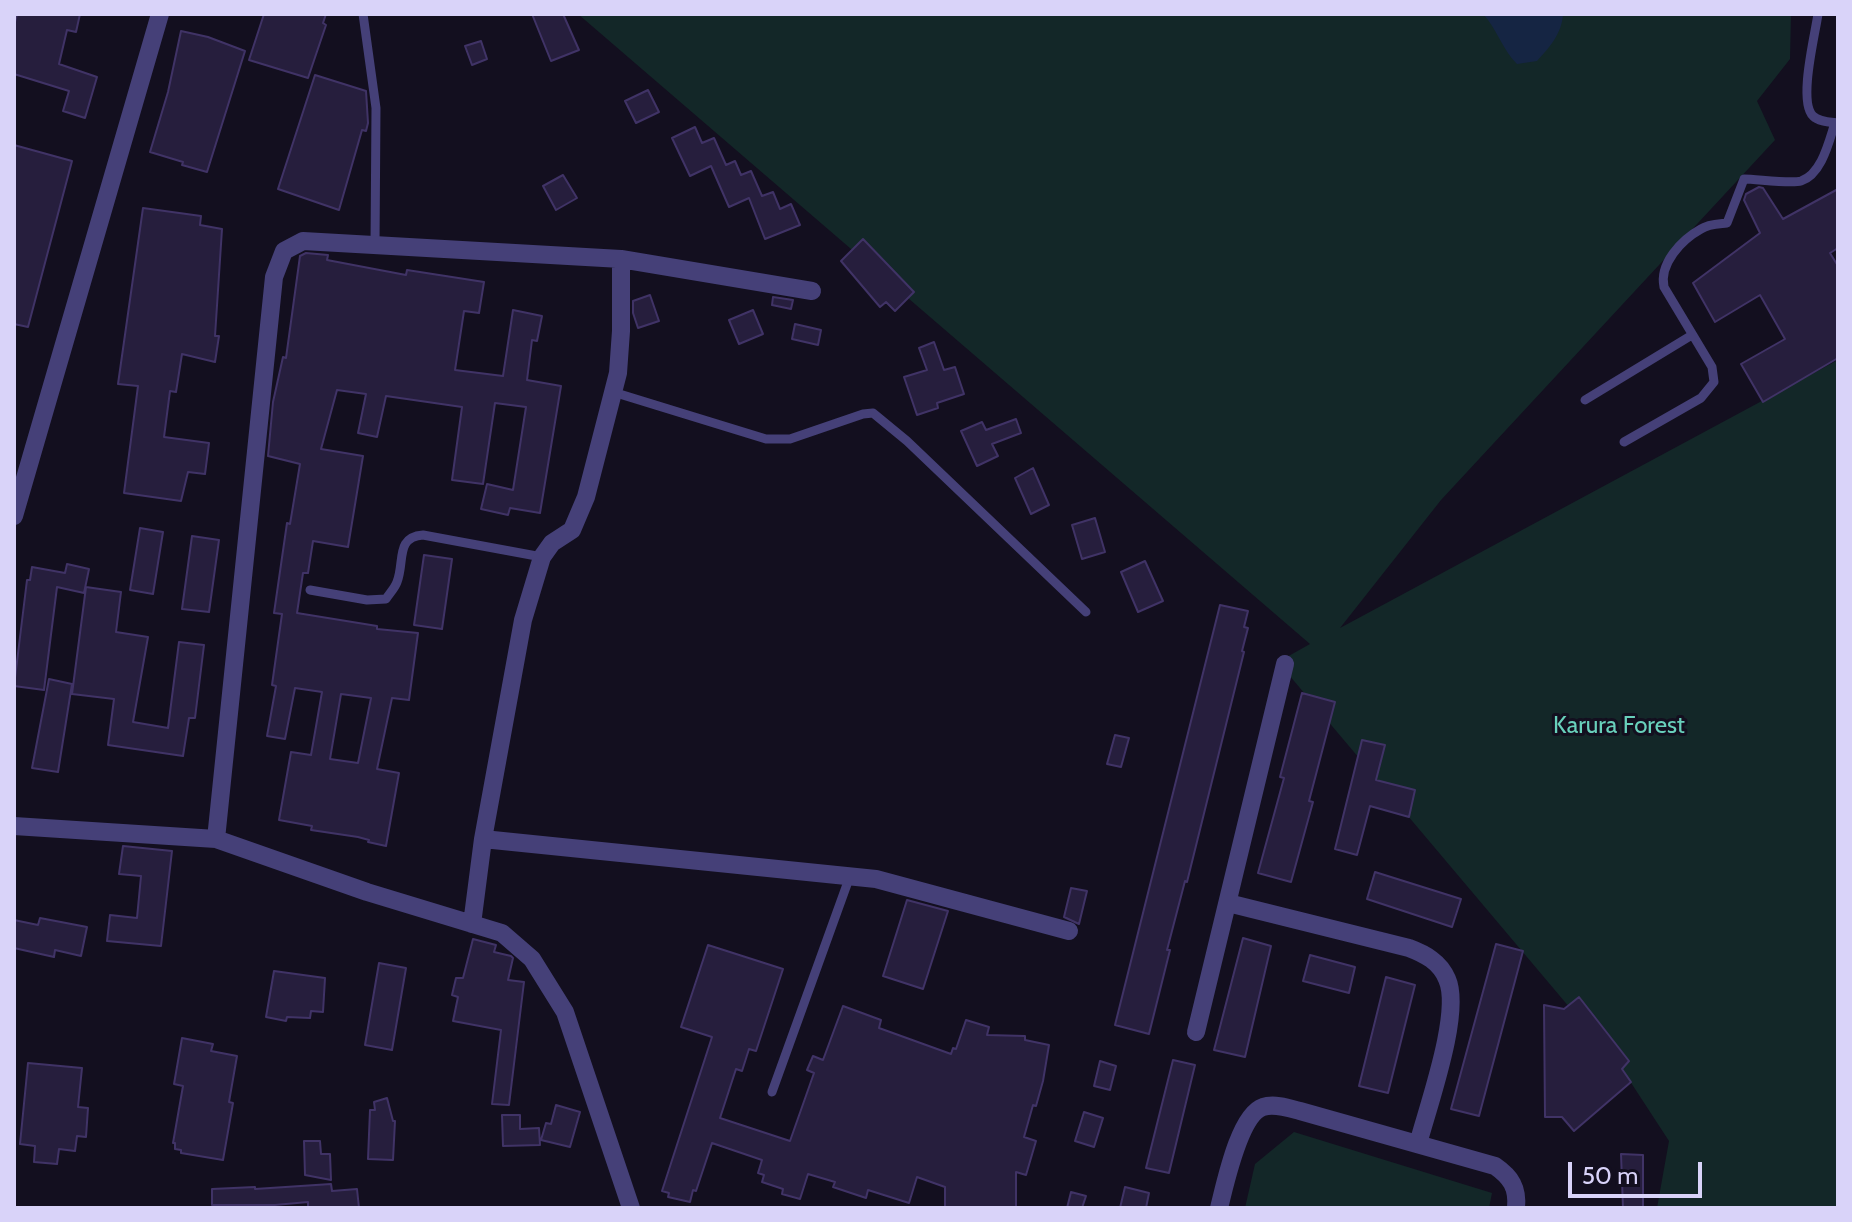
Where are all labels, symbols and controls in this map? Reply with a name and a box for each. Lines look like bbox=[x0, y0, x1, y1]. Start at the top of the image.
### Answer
park label: Karura Forest bbox=[1553, 712, 1685, 740]
scale bar bbox=[1572, 1146, 1706, 1196]
text: 50 m bbox=[1582, 1161, 1638, 1190]

